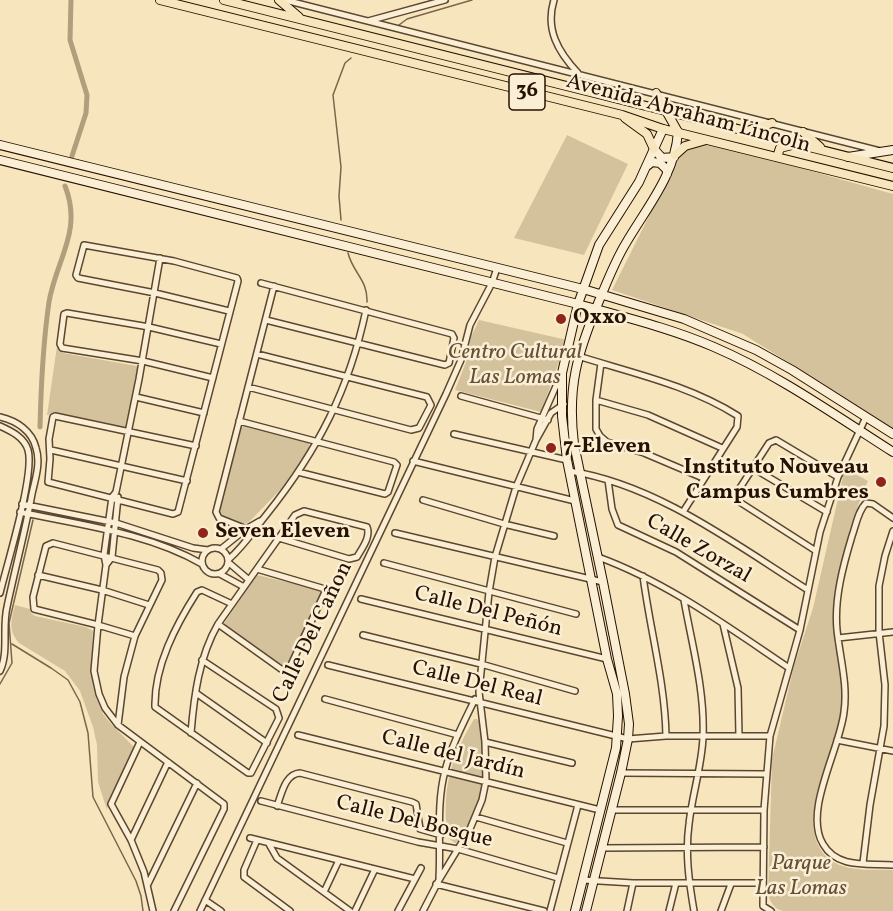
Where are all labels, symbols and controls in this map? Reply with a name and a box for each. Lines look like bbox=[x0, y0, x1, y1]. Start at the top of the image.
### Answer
street label: Avenida Abraham Lincoln bbox=[563, 70, 813, 160]
road number: 36 bbox=[509, 74, 545, 110]
place label: Oxxo bbox=[573, 306, 626, 332]
marker: Oxxo bbox=[554, 312, 568, 326]
park label: Centro Cultural Las Lomas bbox=[448, 341, 582, 392]
place label: 7-Eleven bbox=[563, 435, 651, 461]
marker: 7-Eleven bbox=[544, 441, 558, 455]
place label: Instituto Nouveau Campus Cumbres bbox=[683, 456, 869, 508]
marker: Instituto Nouveau Campus Cumbres bbox=[874, 475, 888, 489]
street label: Calle Zorzal bbox=[641, 509, 755, 591]
place label: Seven Eleven bbox=[215, 520, 350, 546]
marker: Seven Eleven bbox=[196, 526, 210, 540]
street label: Calle Del Cañon bbox=[268, 558, 360, 708]
street label: Calle Del Peñón bbox=[411, 582, 565, 644]
street label: Calle Del Real bbox=[409, 656, 545, 714]
street label: Calle del Jardín bbox=[379, 725, 527, 787]
street label: Calle Del Bosque bbox=[333, 791, 495, 855]
park label: Parque Las Lomas bbox=[755, 852, 847, 903]

